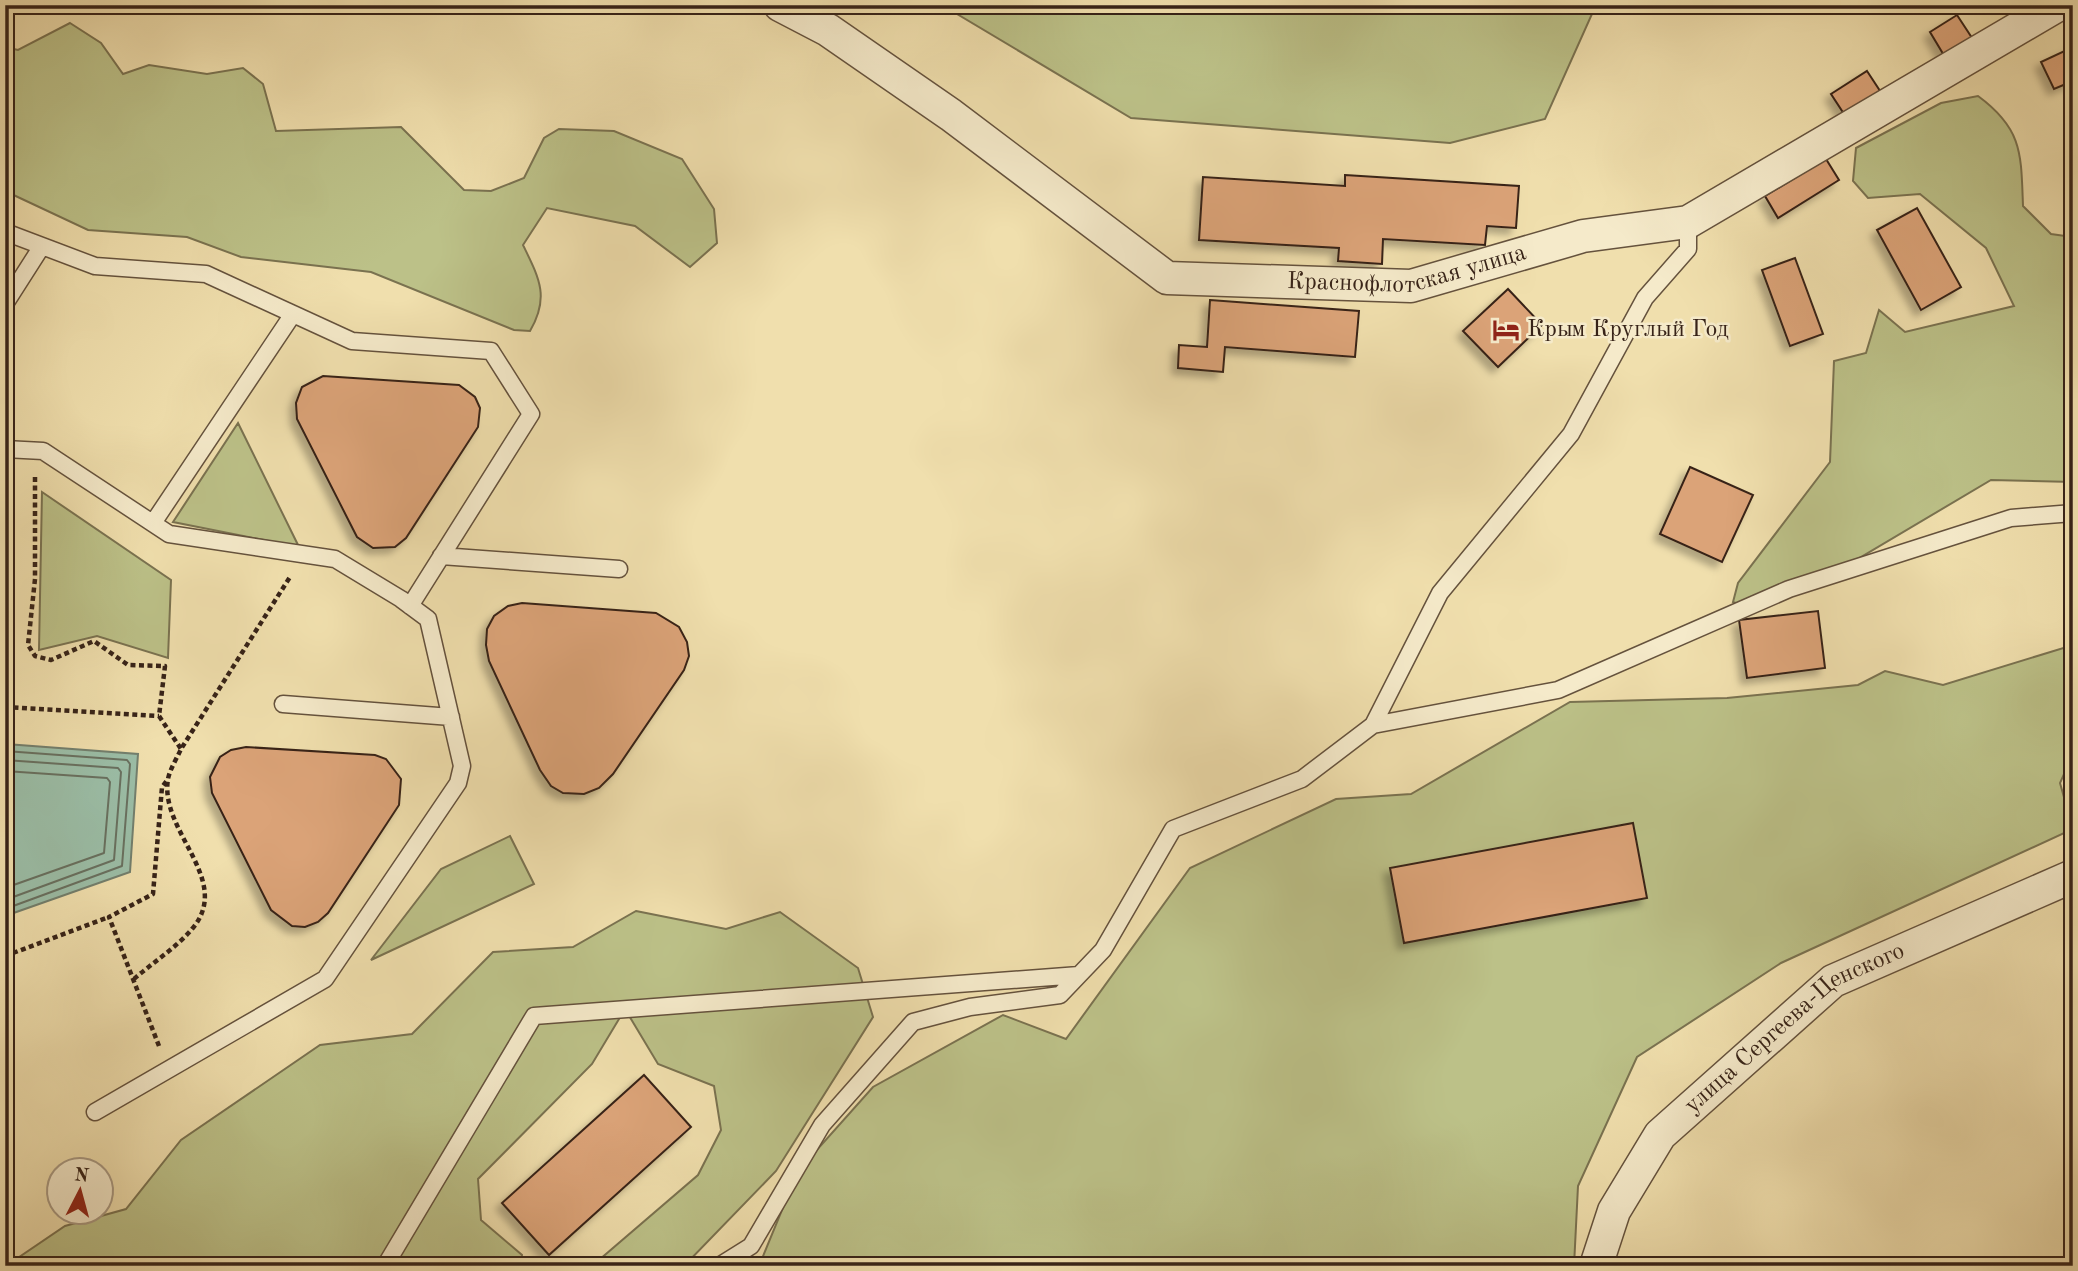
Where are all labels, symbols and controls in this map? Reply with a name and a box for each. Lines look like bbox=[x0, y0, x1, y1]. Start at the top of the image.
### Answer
street label: Краснофлотская улица bbox=[1286, 241, 1529, 298]
hotel icon: Крым Круглый Год bbox=[1491, 315, 1521, 345]
place label: Крым Круглый Год bbox=[1527, 318, 1729, 342]
street label: улица Сергеева-Ценского bbox=[1681, 939, 1908, 1119]
north arrow bbox=[46, 1156, 116, 1226]
text: N bbox=[73, 1166, 90, 1187]

